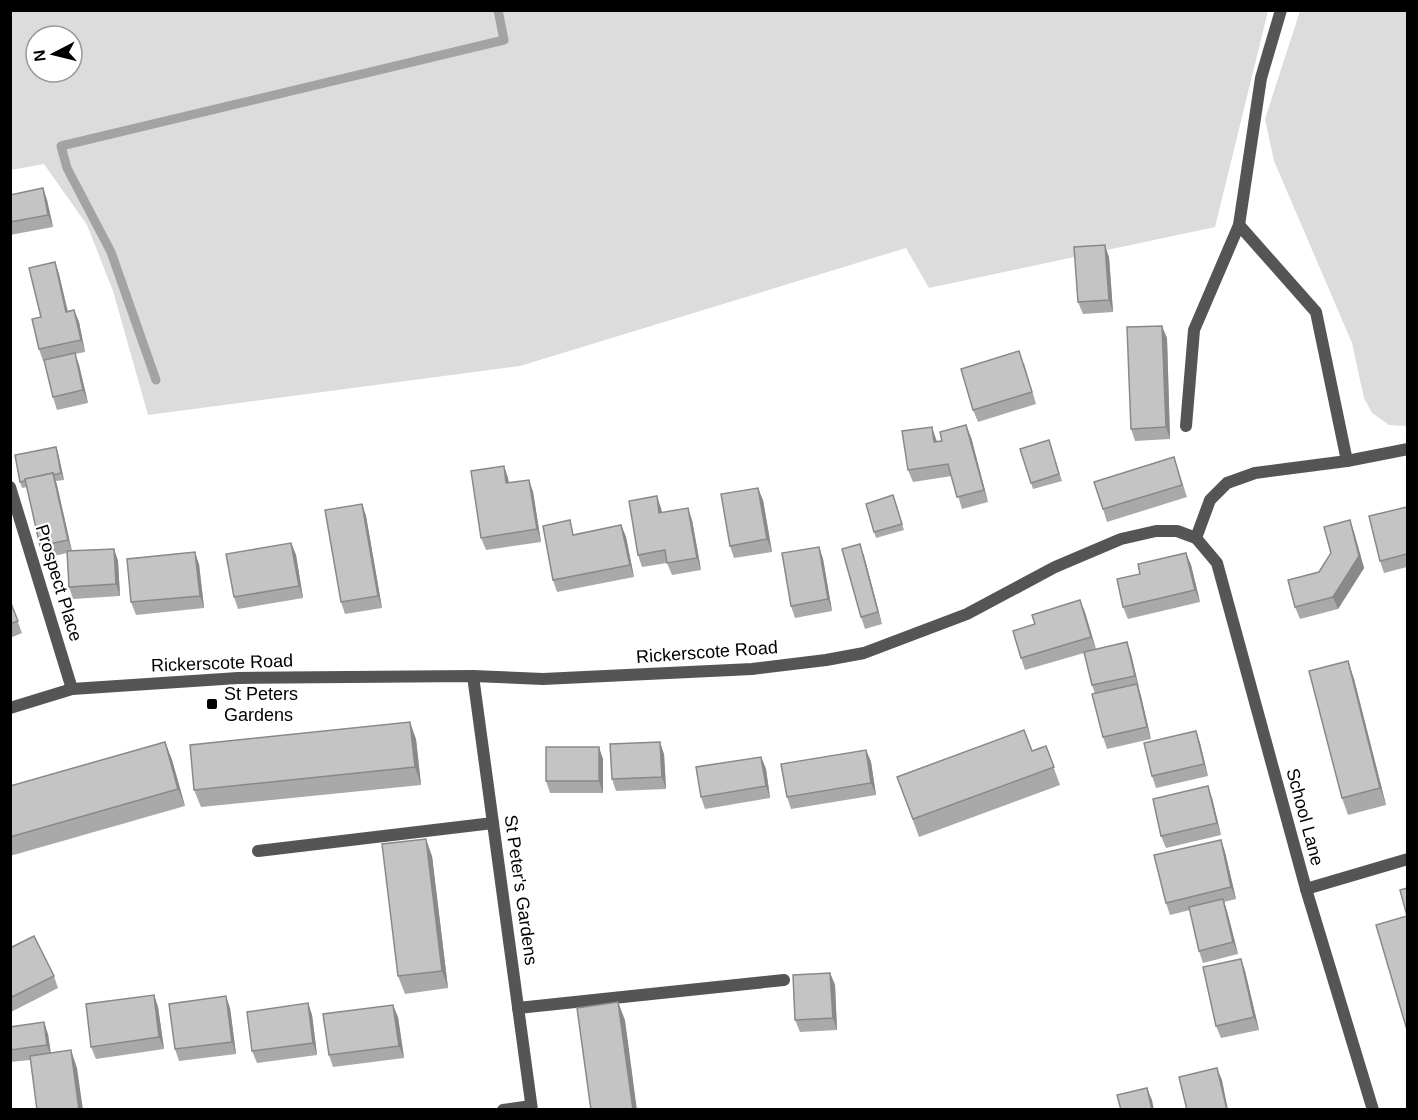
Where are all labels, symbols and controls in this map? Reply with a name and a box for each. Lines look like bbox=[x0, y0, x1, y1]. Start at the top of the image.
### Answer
north arrow bbox=[24, 24, 84, 84]
text: N bbox=[30, 49, 49, 63]
street label: Prospect Place bbox=[32, 522, 86, 644]
street label: Rickerscote Road bbox=[635, 637, 779, 667]
street label: Rickerscote Road bbox=[151, 651, 293, 675]
place label: St Peters Gardens bbox=[224, 684, 298, 725]
marker: St Peters Gardens bbox=[205, 697, 219, 711]
street label: School Lane bbox=[1282, 766, 1328, 868]
street label: St Peter's Gardens bbox=[501, 814, 541, 966]

